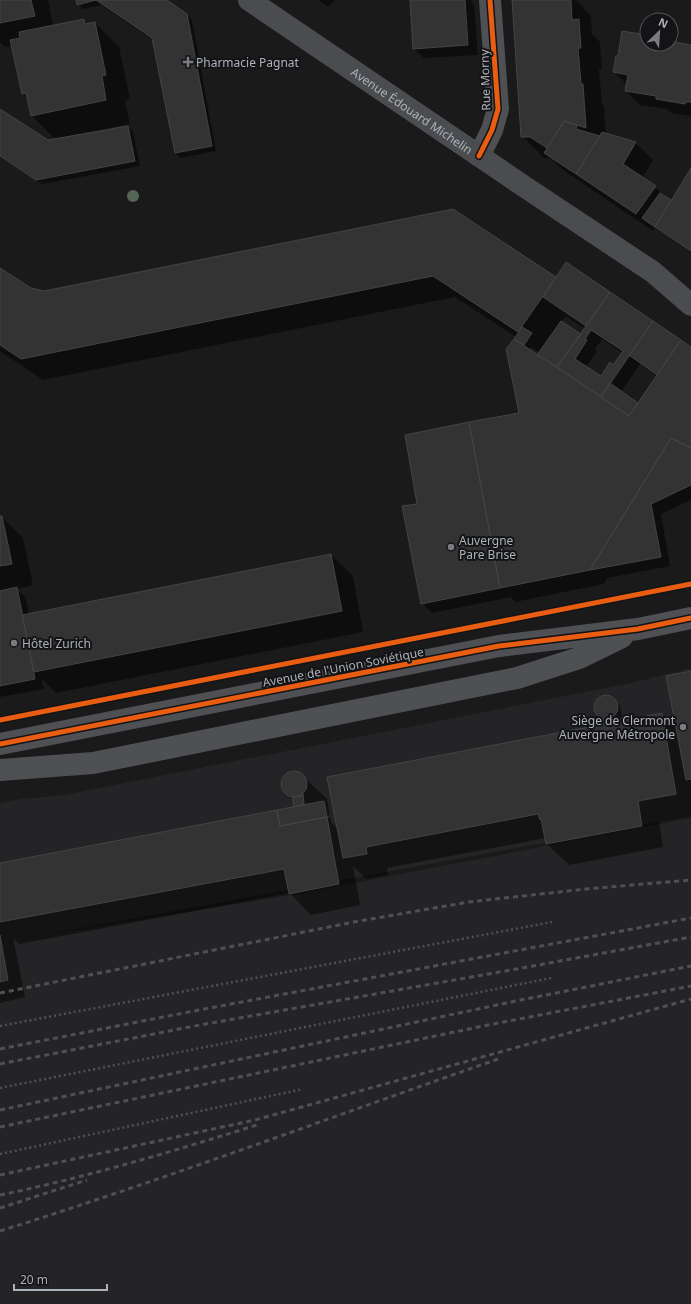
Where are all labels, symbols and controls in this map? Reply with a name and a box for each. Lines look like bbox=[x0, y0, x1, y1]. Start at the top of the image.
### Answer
north arrow bbox=[639, 12, 679, 52]
text: N bbox=[656, 14, 671, 31]
street label: Rue Morny bbox=[475, 48, 495, 111]
place label: Pharmacie Pagnat bbox=[196, 54, 300, 71]
marker: Pharmacie Pagnat bbox=[183, 57, 193, 67]
street label: Avenue Édouard Michelin bbox=[348, 63, 476, 158]
place label: Auvergne Pare Brise bbox=[459, 532, 516, 563]
marker: Auvergne Pare Brise bbox=[446, 542, 456, 552]
place label: Hôtel Zurich bbox=[22, 635, 91, 652]
marker: Hôtel Zurich bbox=[9, 638, 19, 648]
street label: Avenue de l'Union Soviétique bbox=[261, 643, 425, 691]
place label: Siège de Clermont Auvergne Métropole bbox=[559, 712, 676, 743]
marker: Siège de Clermont Auvergne Métropole bbox=[678, 722, 688, 732]
scale bar bbox=[14, 1266, 107, 1292]
text: 20 m bbox=[20, 1271, 48, 1288]

